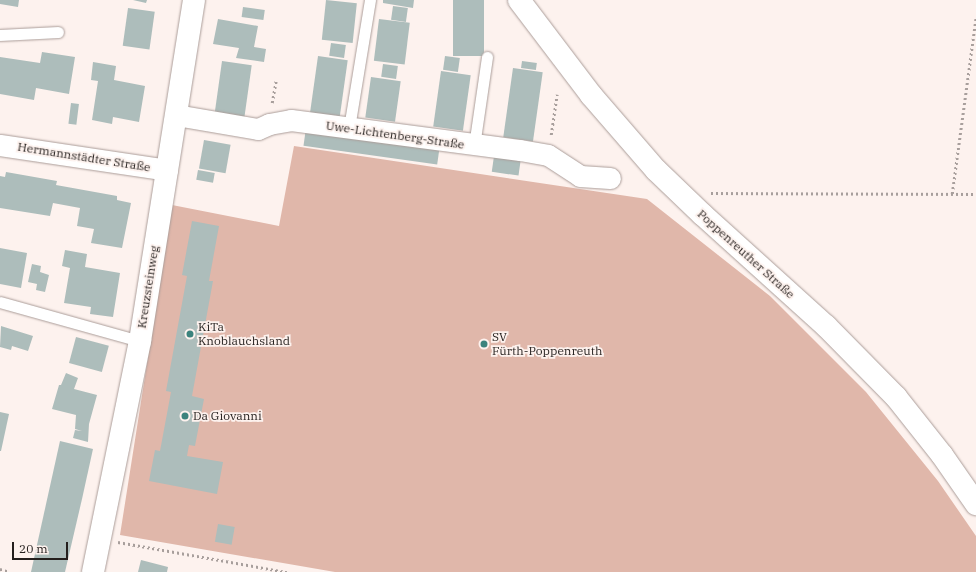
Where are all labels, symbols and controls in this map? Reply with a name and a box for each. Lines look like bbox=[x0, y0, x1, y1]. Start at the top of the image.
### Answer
street label: Uwe-Lichtenberg-Straße bbox=[325, 118, 465, 152]
street label: Hermannstädter Straße bbox=[16, 139, 152, 175]
street label: Poppenreuther Straße bbox=[694, 207, 798, 301]
street label: Kreuzsteinweg bbox=[134, 245, 162, 329]
place label: KiTa Knoblauchsland bbox=[198, 320, 290, 348]
marker: KiTa Knoblauchsland bbox=[185, 329, 195, 339]
place label: SV Fürth-Poppenreuth bbox=[492, 330, 602, 358]
marker: SV Fürth-Poppenreuth bbox=[479, 339, 489, 349]
place label: Da Giovanni bbox=[193, 409, 262, 423]
marker: Da Giovanni bbox=[180, 411, 190, 421]
scale bar bbox=[14, 534, 70, 560]
text: 20 m bbox=[19, 541, 48, 556]

